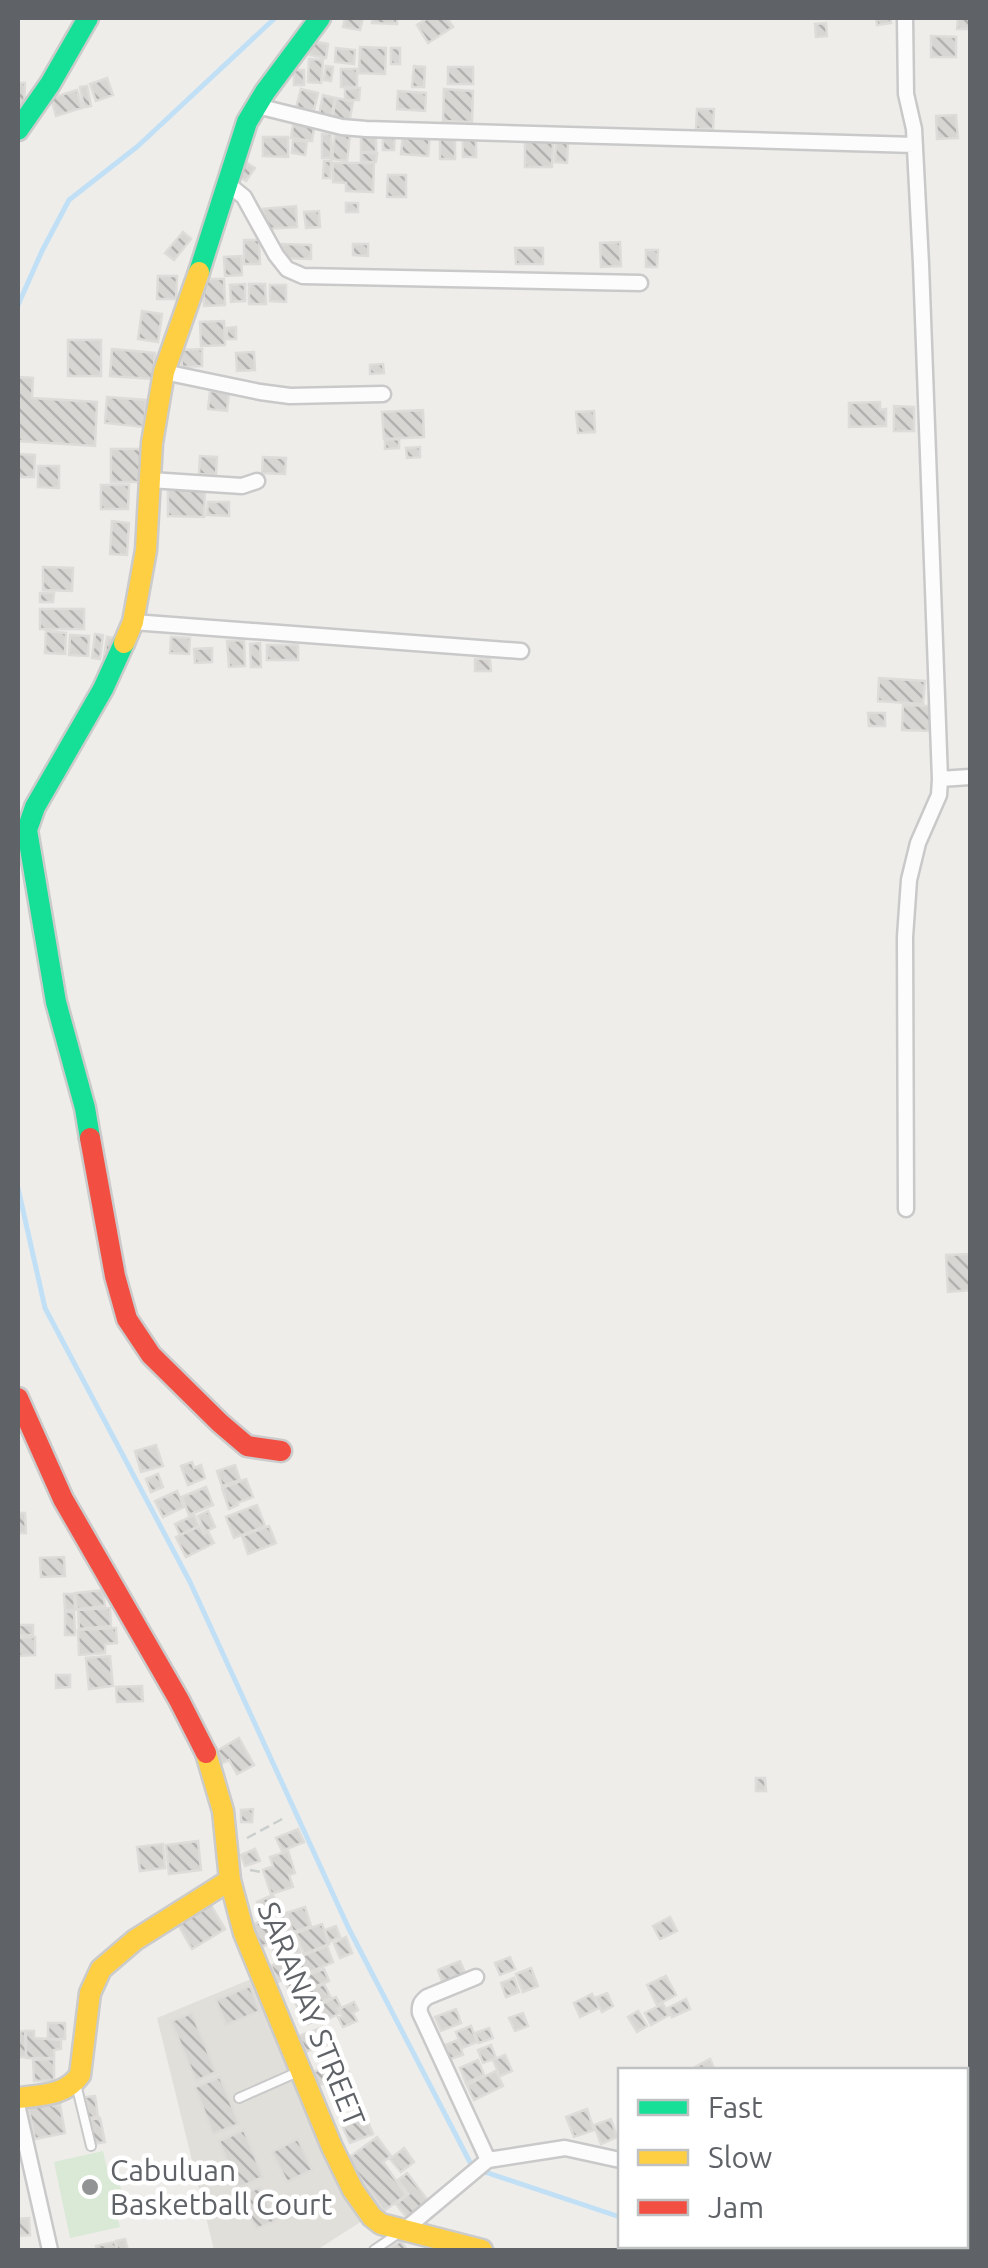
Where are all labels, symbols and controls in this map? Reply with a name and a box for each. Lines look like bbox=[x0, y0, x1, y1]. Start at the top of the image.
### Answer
street label: SARANAY STREET bbox=[252, 1897, 373, 2131]
legend bbox=[618, 2068, 968, 2248]
text: Fast bbox=[708, 2090, 763, 2124]
text: Slow bbox=[708, 2140, 772, 2174]
place label: Cabuluan Basketball Court bbox=[110, 2153, 332, 2221]
marker: Cabuluan Basketball Court bbox=[79, 2176, 101, 2198]
text: Jam bbox=[708, 2190, 764, 2224]

